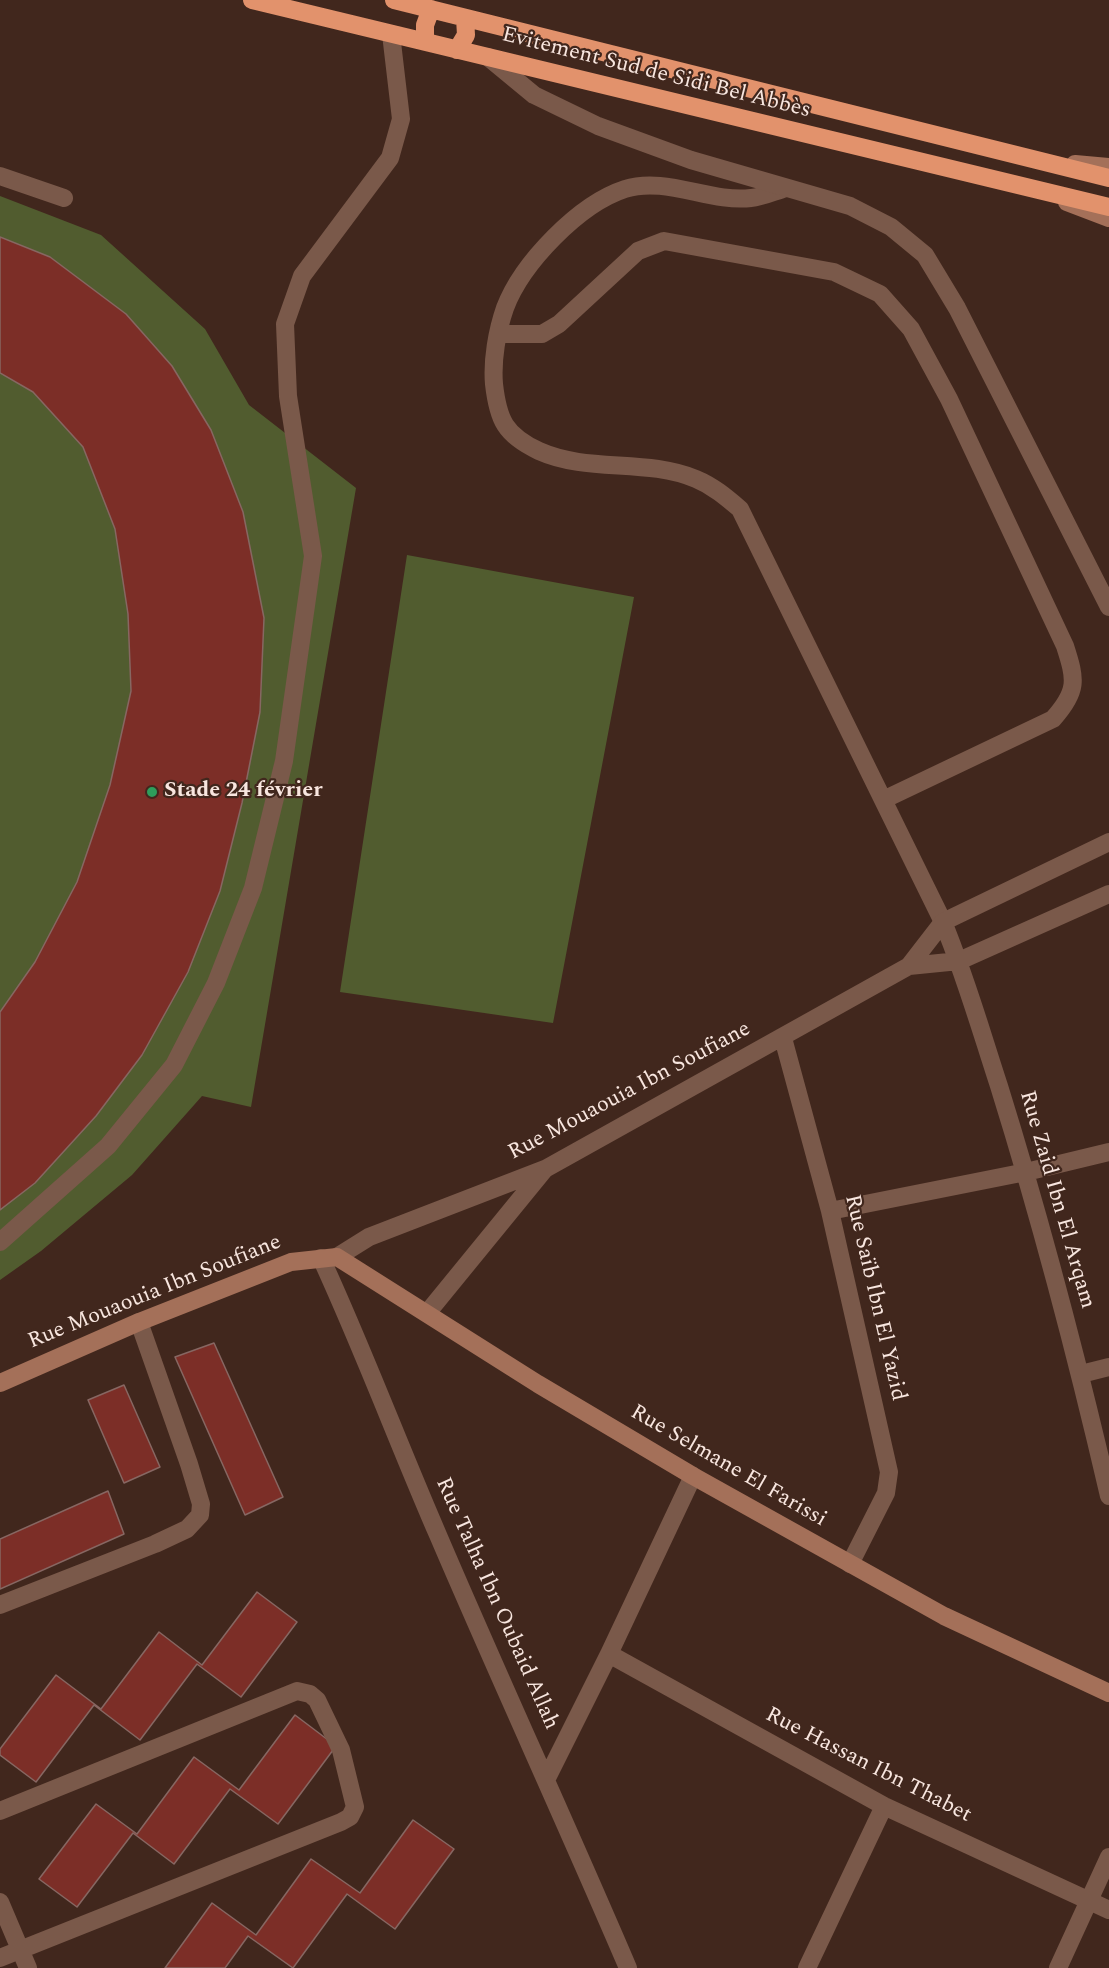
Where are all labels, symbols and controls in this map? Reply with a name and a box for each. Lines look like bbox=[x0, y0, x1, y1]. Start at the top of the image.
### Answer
street label: Evitement Sud de Sidi Bel Abbès bbox=[499, 23, 813, 125]
place label: Stade 24 février bbox=[164, 779, 323, 805]
marker: Stade 24 février bbox=[145, 785, 159, 799]
street label: Rue Mouaouia Ibn Soufiane bbox=[504, 1017, 756, 1167]
street label: Rue Zaid Ibn El Arqam bbox=[1012, 1088, 1100, 1312]
street label: Rue Saïb Ibn El Yazid bbox=[837, 1192, 911, 1404]
street label: Rue Mouaouia Ibn Soufiane bbox=[25, 1230, 285, 1356]
street label: Rue Selmane El Farissi bbox=[625, 1400, 831, 1534]
street label: Rue Talha Ibn Oubaid Allah bbox=[428, 1474, 564, 1734]
street label: Rue Hassan Ibn Thabet bbox=[761, 1703, 975, 1829]

